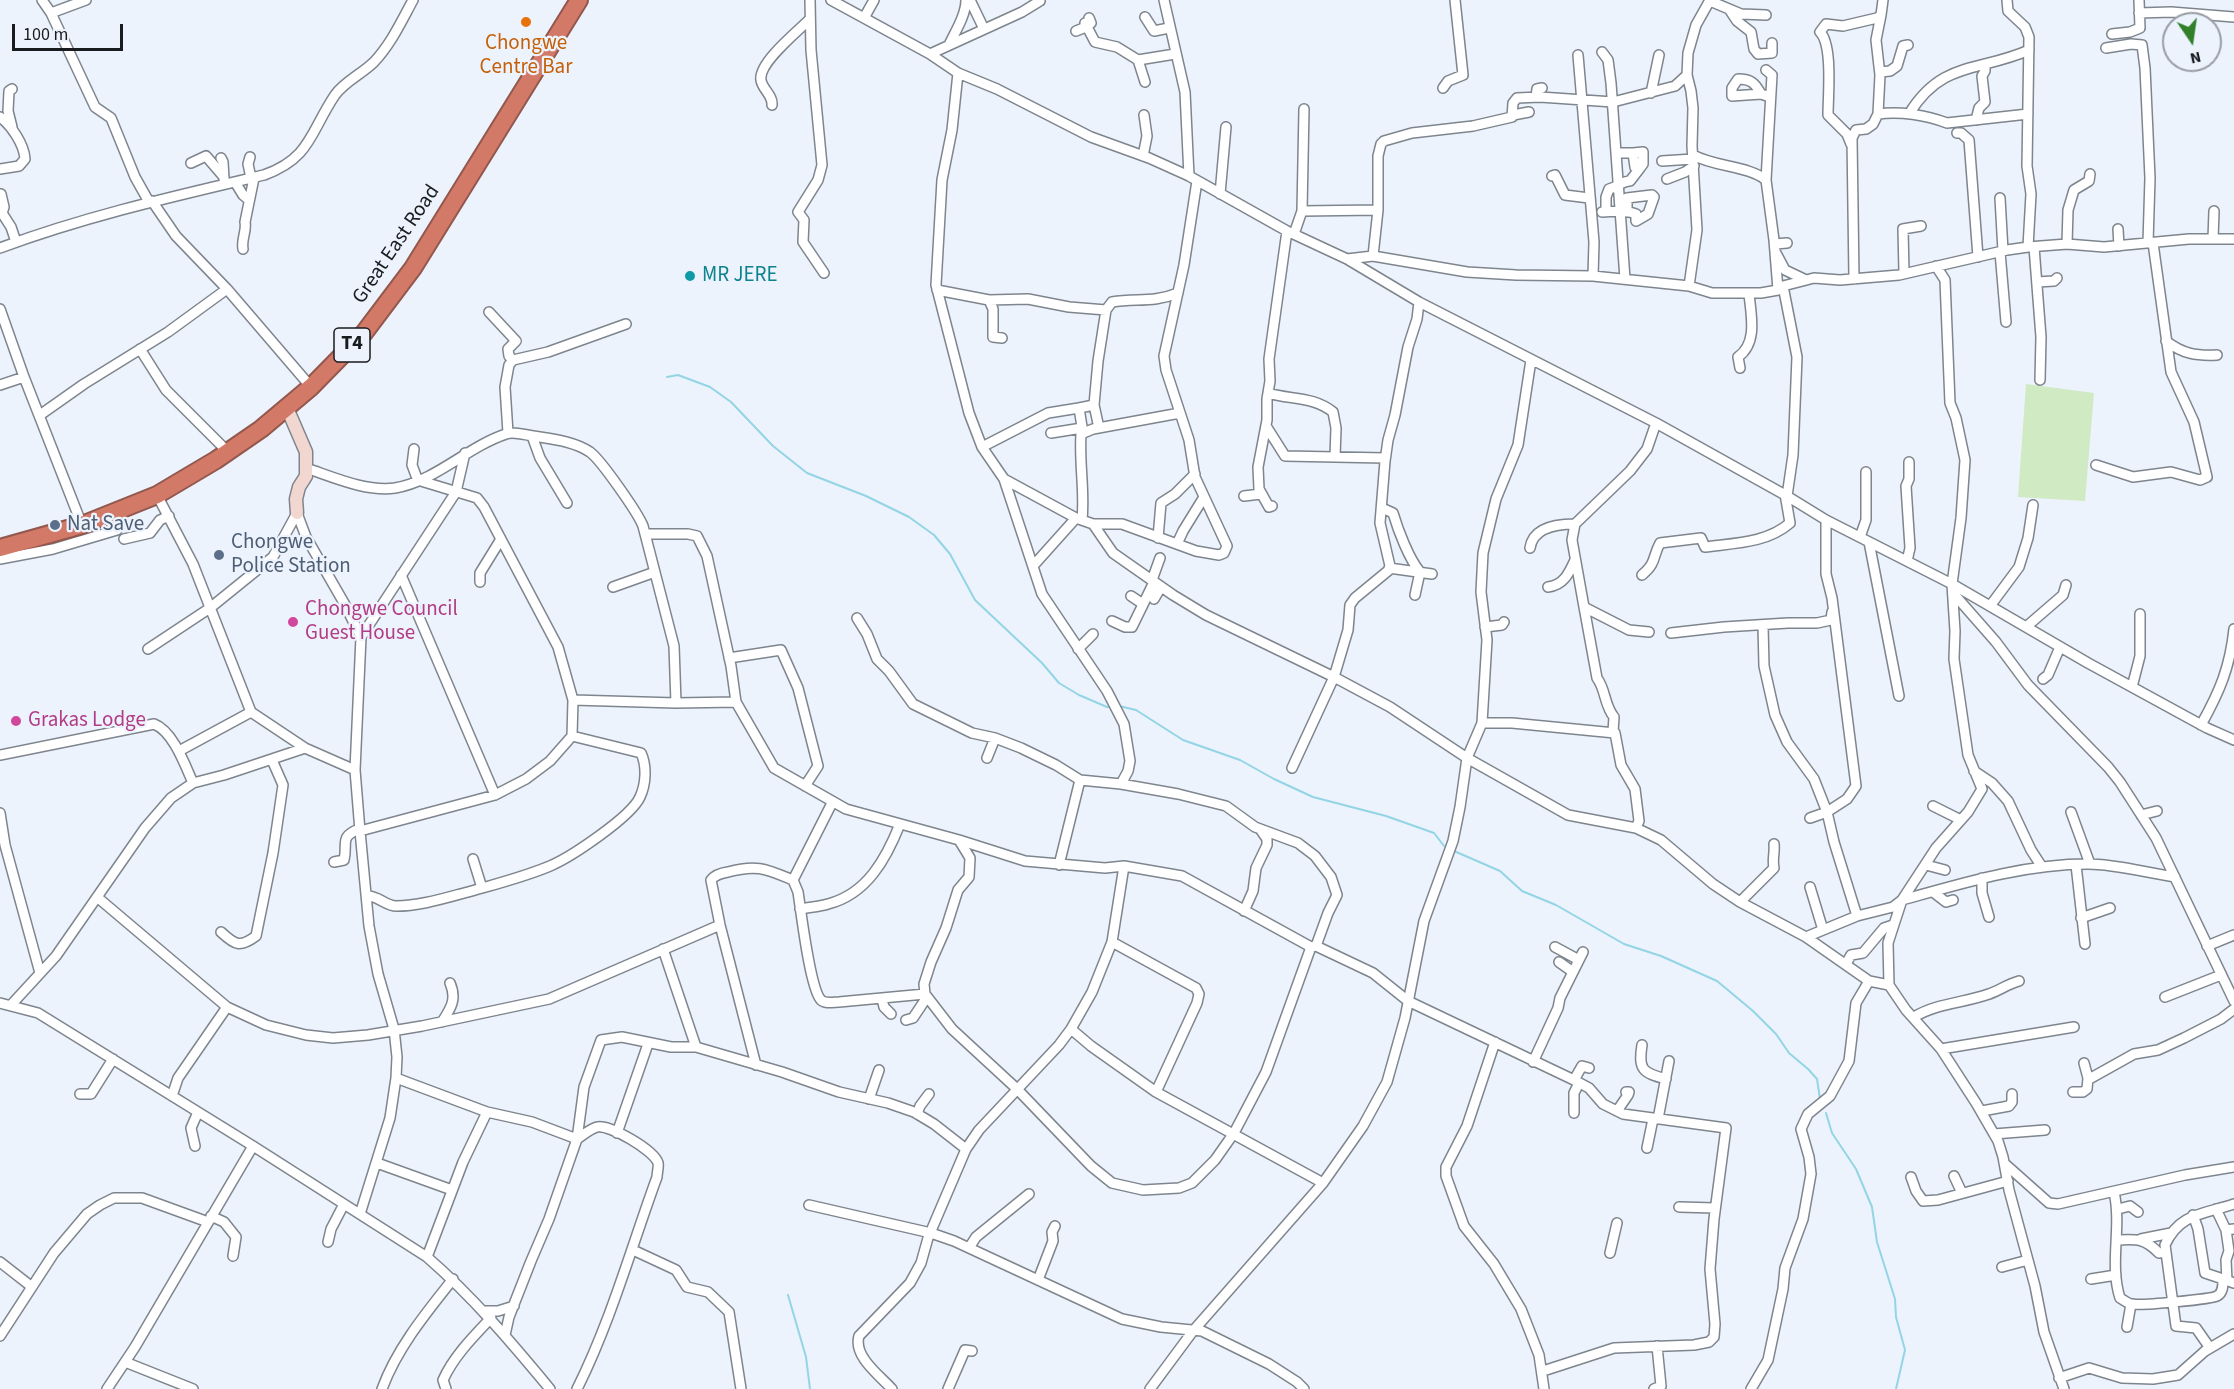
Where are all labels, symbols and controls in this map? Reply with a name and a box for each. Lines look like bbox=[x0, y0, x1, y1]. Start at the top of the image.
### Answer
scale bar bbox=[15, 12, 126, 50]
north arrow bbox=[2162, 12, 2222, 72]
marker: Chongwe Centre Bar bbox=[519, 15, 533, 29]
text: 100 m bbox=[23, 22, 68, 47]
place label: Chongwe Centre Bar bbox=[480, 31, 572, 81]
text: N bbox=[2188, 46, 2203, 70]
street label: Great East Road bbox=[348, 181, 446, 309]
place label: MR JERE bbox=[702, 263, 778, 289]
marker: MR JERE bbox=[683, 269, 697, 283]
road number: T4 bbox=[334, 328, 370, 362]
place label: Nat Save bbox=[67, 512, 144, 538]
marker: Nat Save bbox=[48, 518, 62, 532]
place label: Chongwe Police Station bbox=[231, 530, 351, 580]
marker: Chongwe Police Station bbox=[212, 548, 226, 562]
place label: Chongwe Council Guest House bbox=[305, 597, 458, 647]
marker: Chongwe Council Guest House bbox=[286, 615, 300, 629]
place label: Grakas Lodge bbox=[28, 708, 146, 734]
marker: Grakas Lodge bbox=[9, 714, 23, 728]

